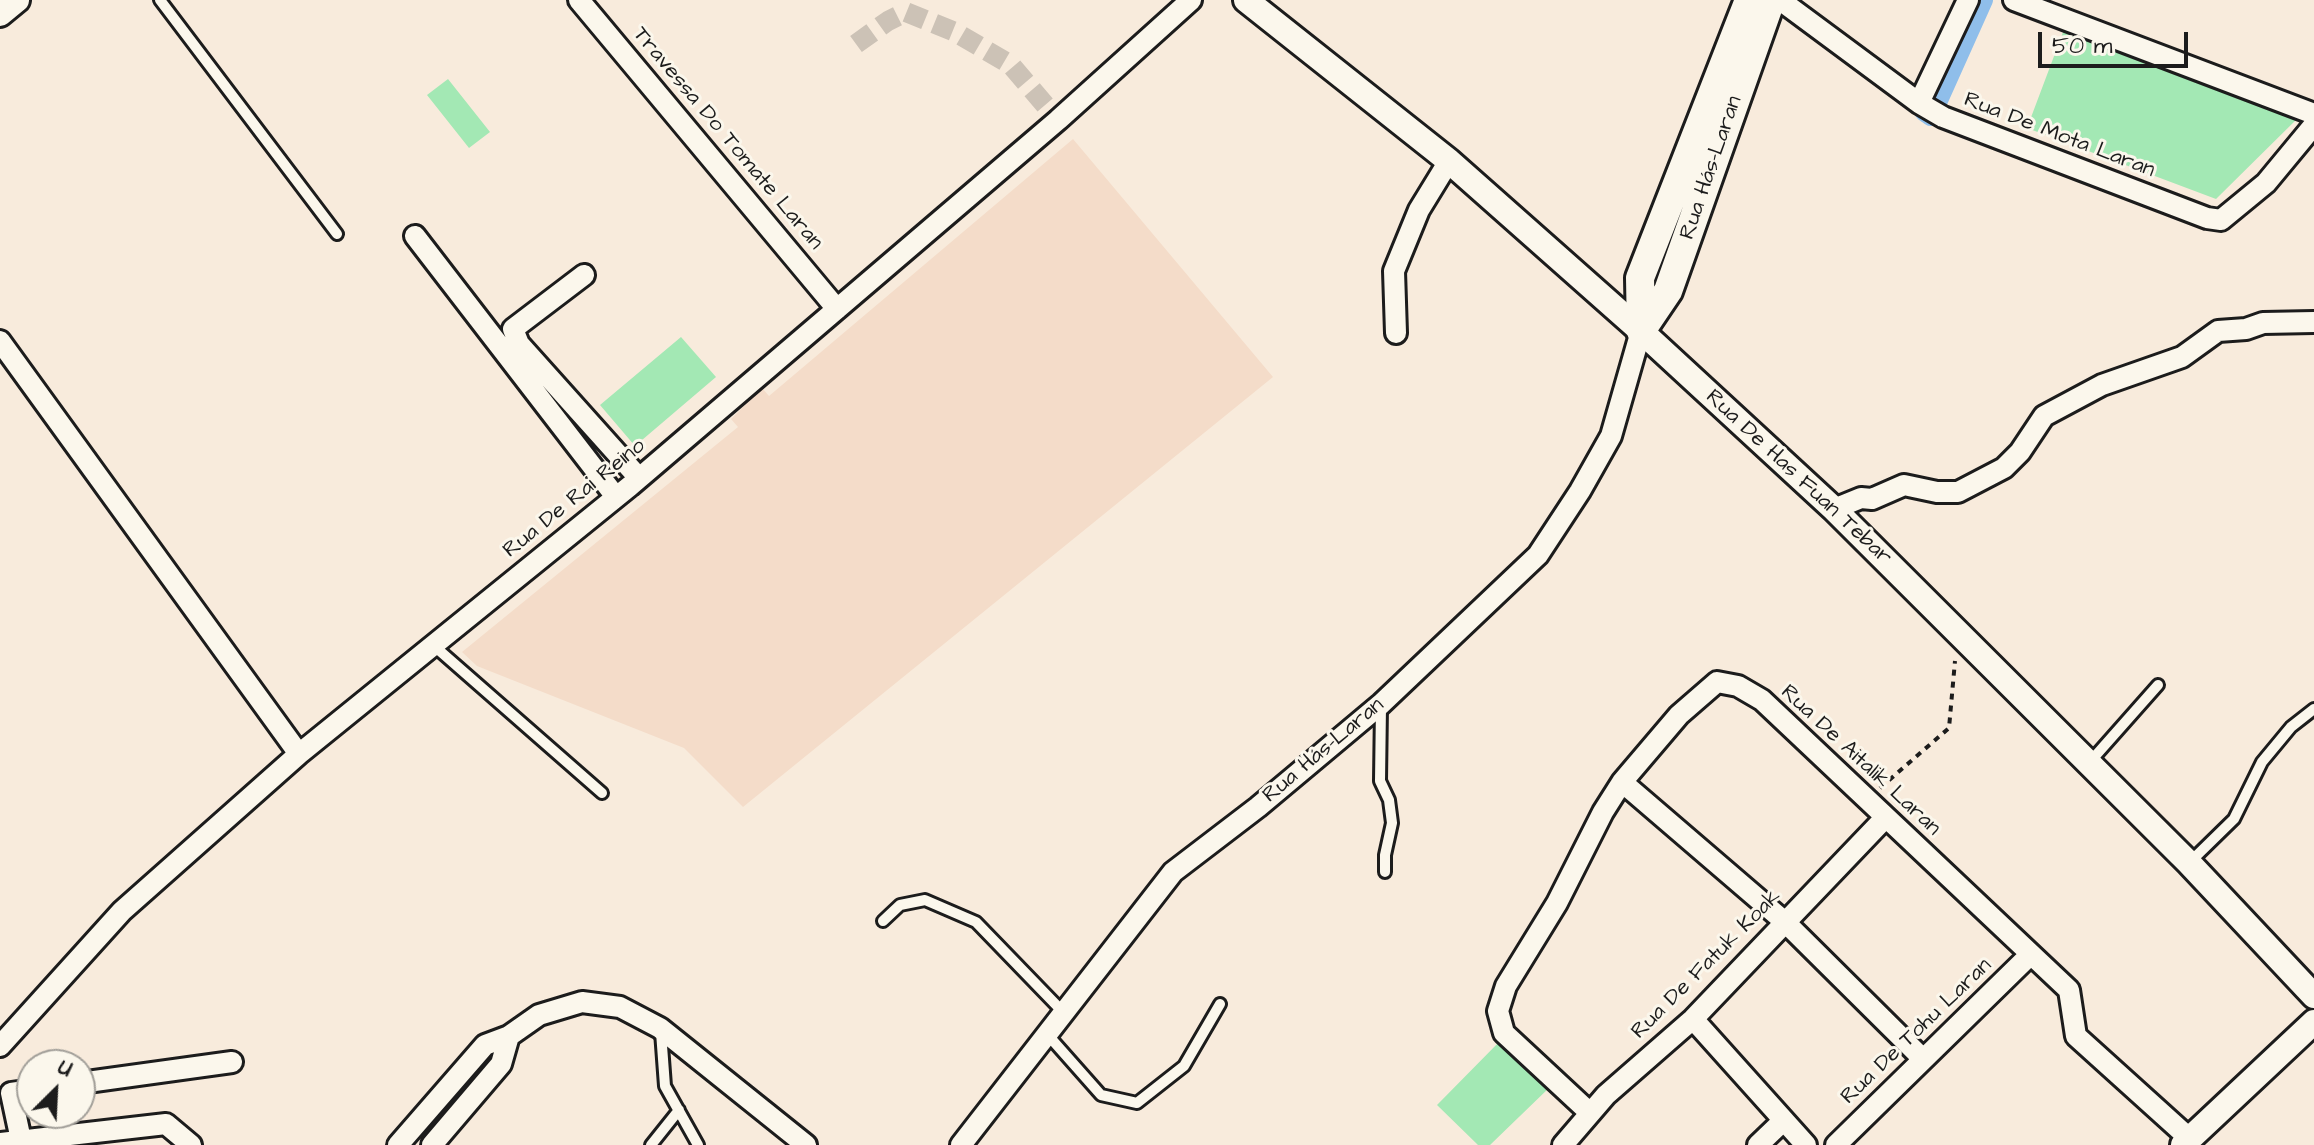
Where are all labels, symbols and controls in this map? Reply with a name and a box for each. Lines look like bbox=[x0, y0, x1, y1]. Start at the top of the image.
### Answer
scale bar bbox=[2042, 16, 2192, 66]
street label: Travessa Do Tomate Laran bbox=[626, 22, 828, 256]
text: 50 m bbox=[2052, 29, 2112, 63]
street label: Rua De Mota Laran bbox=[1960, 87, 2158, 185]
street label: Rua Hás-Laran bbox=[1675, 93, 1749, 243]
street label: Rua De Has Fuan Tebar bbox=[1699, 385, 1897, 571]
street label: Rua De Rai Reino bbox=[499, 434, 651, 564]
street label: Rua De Aitalik Laran bbox=[1774, 680, 1946, 842]
street label: Rua Hás-Laran bbox=[1258, 693, 1390, 809]
street label: Rua De Fatuk Koak bbox=[1627, 885, 1787, 1045]
street label: Rua De Tohu Laran bbox=[1836, 953, 1998, 1111]
north arrow bbox=[16, 1049, 96, 1129]
text: U bbox=[53, 1052, 77, 1085]

